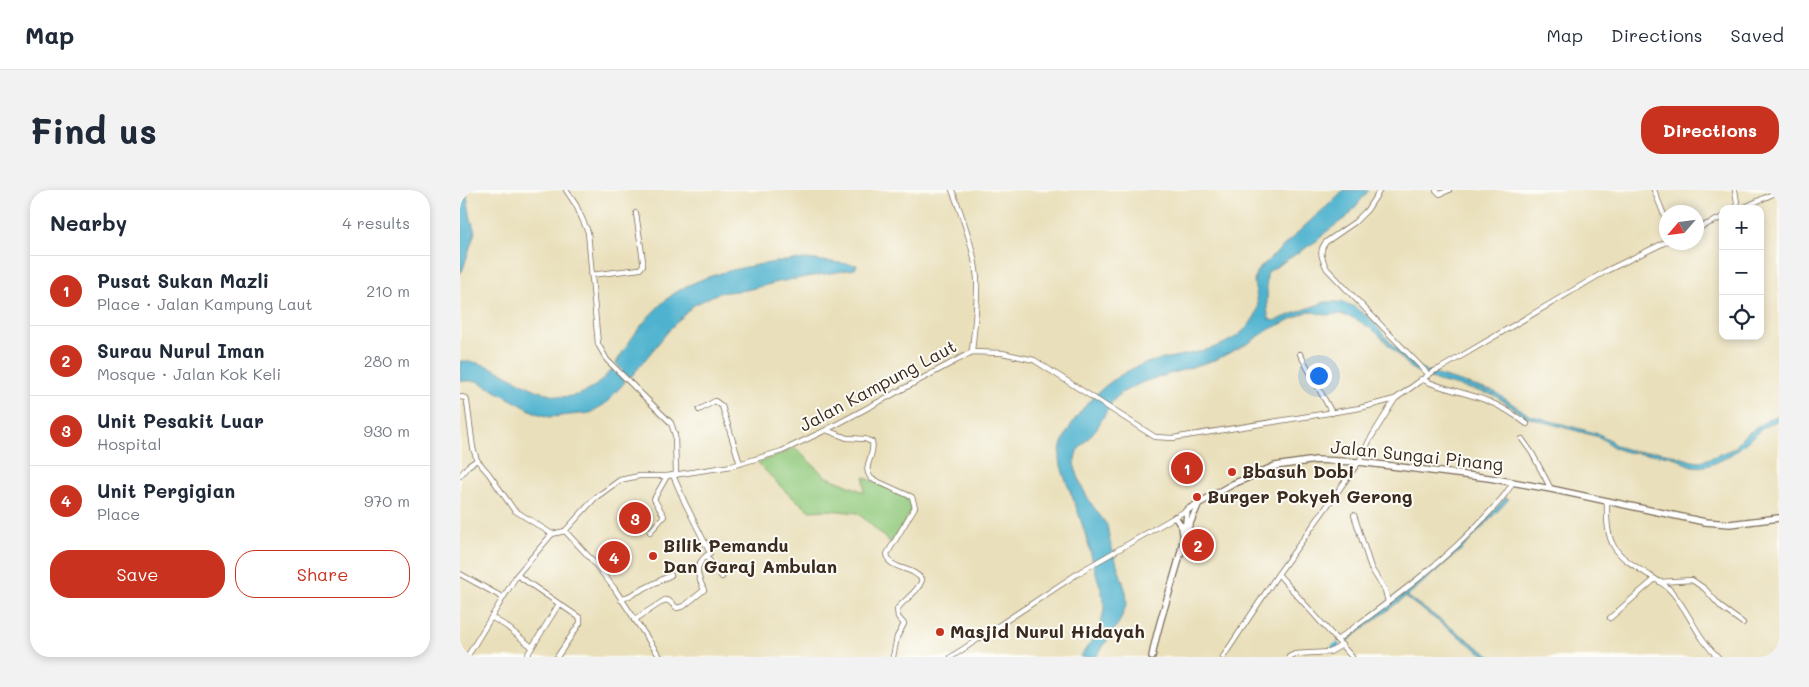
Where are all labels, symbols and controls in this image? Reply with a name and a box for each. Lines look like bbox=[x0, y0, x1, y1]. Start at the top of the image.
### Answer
text: Map bbox=[25, 19, 74, 50]
text: Map bbox=[1546, 23, 1583, 47]
text: Directions bbox=[1611, 23, 1703, 47]
text: Saved bbox=[1731, 23, 1784, 47]
button: Directions bbox=[1641, 106, 1779, 154]
text: Find us bbox=[30, 107, 157, 153]
north arrow bbox=[1659, 205, 1704, 250]
map controls bbox=[1719, 205, 1764, 340]
button: + bbox=[1719, 205, 1764, 250]
text: Nearby bbox=[50, 209, 127, 236]
text: 4 results bbox=[342, 212, 410, 233]
button: − bbox=[1719, 250, 1764, 295]
text: Pusat Sukan Mazli bbox=[97, 268, 269, 293]
text: 1 bbox=[62, 280, 70, 301]
text: 210 m bbox=[366, 280, 410, 301]
text: Place · Jalan Kampung Laut bbox=[97, 293, 313, 314]
button: locate bbox=[1719, 295, 1764, 340]
street label: Jalan Kampung Laut bbox=[795, 334, 960, 437]
text: Surau Nurul Iman bbox=[97, 338, 265, 363]
text: 2 bbox=[62, 350, 70, 371]
text: 280 m bbox=[364, 350, 410, 371]
text: Mosque · Jalan Kok Keli bbox=[97, 363, 281, 384]
your location bbox=[1306, 363, 1332, 389]
text: Unit Pesakit Luar bbox=[97, 408, 264, 433]
text: 3 bbox=[61, 420, 71, 441]
text: 930 m bbox=[363, 420, 410, 441]
text: Hospital bbox=[97, 433, 161, 454]
street label: Jalan Sungai Pinang bbox=[1330, 434, 1505, 476]
pin: 1 bbox=[1171, 449, 1203, 487]
place label: Bbasuh Dobi bbox=[1242, 459, 1354, 483]
marker: Bbasuh Dobi bbox=[1226, 466, 1238, 478]
text: Unit Pergigian bbox=[97, 478, 235, 503]
place label: Burger Pokyeh Gerong bbox=[1207, 484, 1413, 508]
text: 4 bbox=[61, 490, 71, 511]
text: 970 m bbox=[364, 490, 410, 511]
marker: Burger Pokyeh Gerong bbox=[1191, 491, 1203, 503]
pin: 3 bbox=[619, 499, 651, 537]
text: Place bbox=[97, 503, 140, 524]
pin: 2 bbox=[1182, 526, 1214, 564]
place label: Bilik Pemandu Dan Garaj Ambulan bbox=[663, 533, 837, 578]
pin: 4 bbox=[598, 538, 630, 576]
button: Save bbox=[50, 550, 225, 598]
button: Share bbox=[235, 550, 410, 598]
marker: Bilik Pemandu Dan Garaj Ambulan bbox=[647, 550, 659, 562]
place label: Masjid Nurul Hidayah bbox=[950, 619, 1145, 643]
marker: Masjid Nurul Hidayah bbox=[934, 626, 946, 638]

